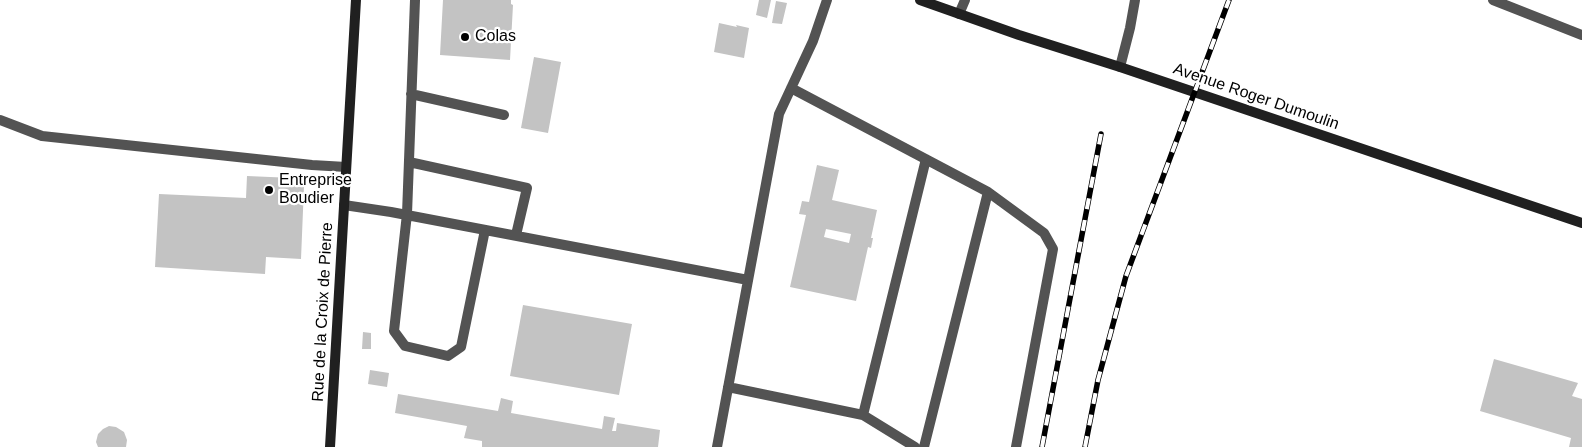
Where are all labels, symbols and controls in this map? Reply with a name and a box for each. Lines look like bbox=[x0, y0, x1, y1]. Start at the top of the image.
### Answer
place label: Colas bbox=[475, 27, 516, 47]
marker: Colas bbox=[459, 31, 471, 43]
street label: Avenue Roger Dumoulin bbox=[1171, 60, 1341, 134]
place label: Entreprise Boudier bbox=[279, 171, 352, 209]
marker: Entreprise Boudier bbox=[263, 184, 275, 196]
street label: Rue de la Croix de Pierre bbox=[309, 222, 337, 402]

